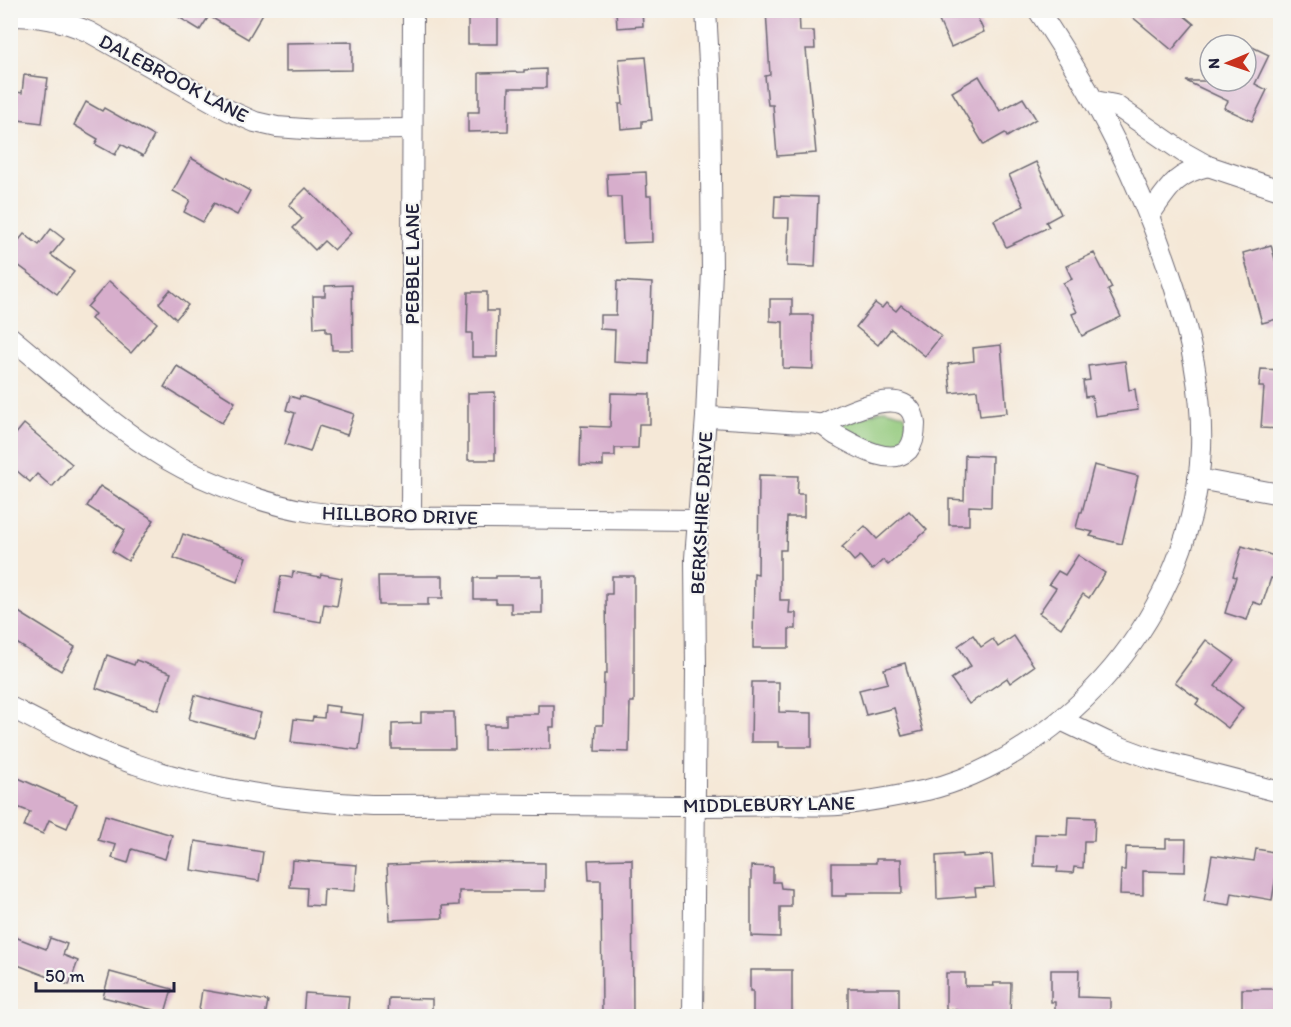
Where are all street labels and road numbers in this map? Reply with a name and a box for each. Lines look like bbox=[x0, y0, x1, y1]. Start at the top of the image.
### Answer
street label: DALEBROOK LANE bbox=[95, 28, 253, 128]
street label: PEBBLE LANE bbox=[400, 203, 424, 325]
street label: BERKSHIRE DRIVE bbox=[685, 431, 717, 595]
street label: HILLBORO DRIVE bbox=[322, 500, 478, 530]
street label: MIDDLEBURY LANE bbox=[683, 791, 855, 817]

